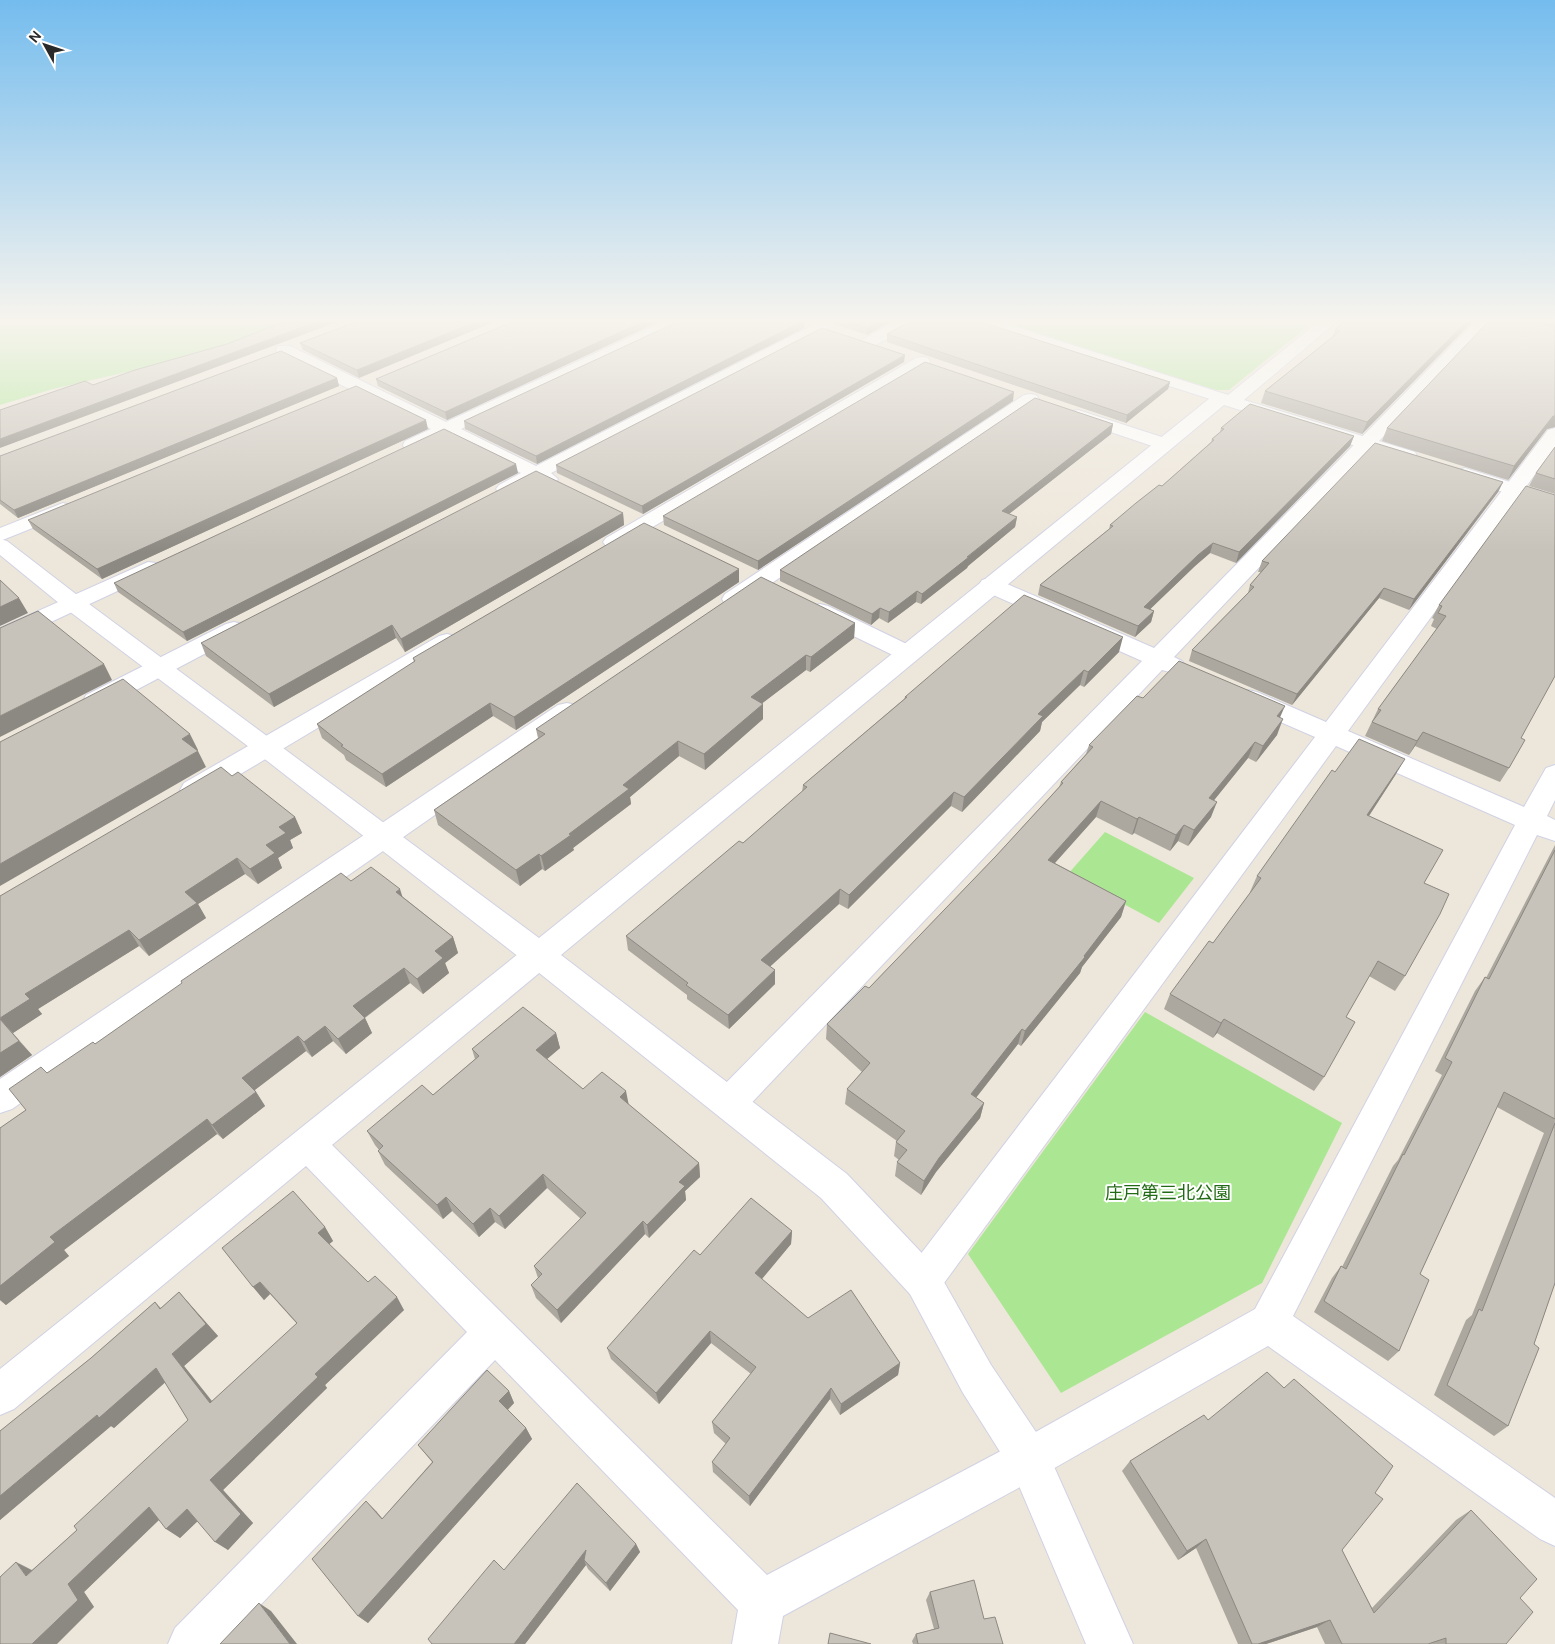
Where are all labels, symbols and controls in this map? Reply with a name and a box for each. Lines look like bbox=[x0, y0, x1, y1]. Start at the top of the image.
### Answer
north arrow bbox=[20, 20, 70, 70]
text: N bbox=[25, 27, 45, 46]
park label: 庄戸第三北公園 bbox=[1105, 1181, 1231, 1205]

